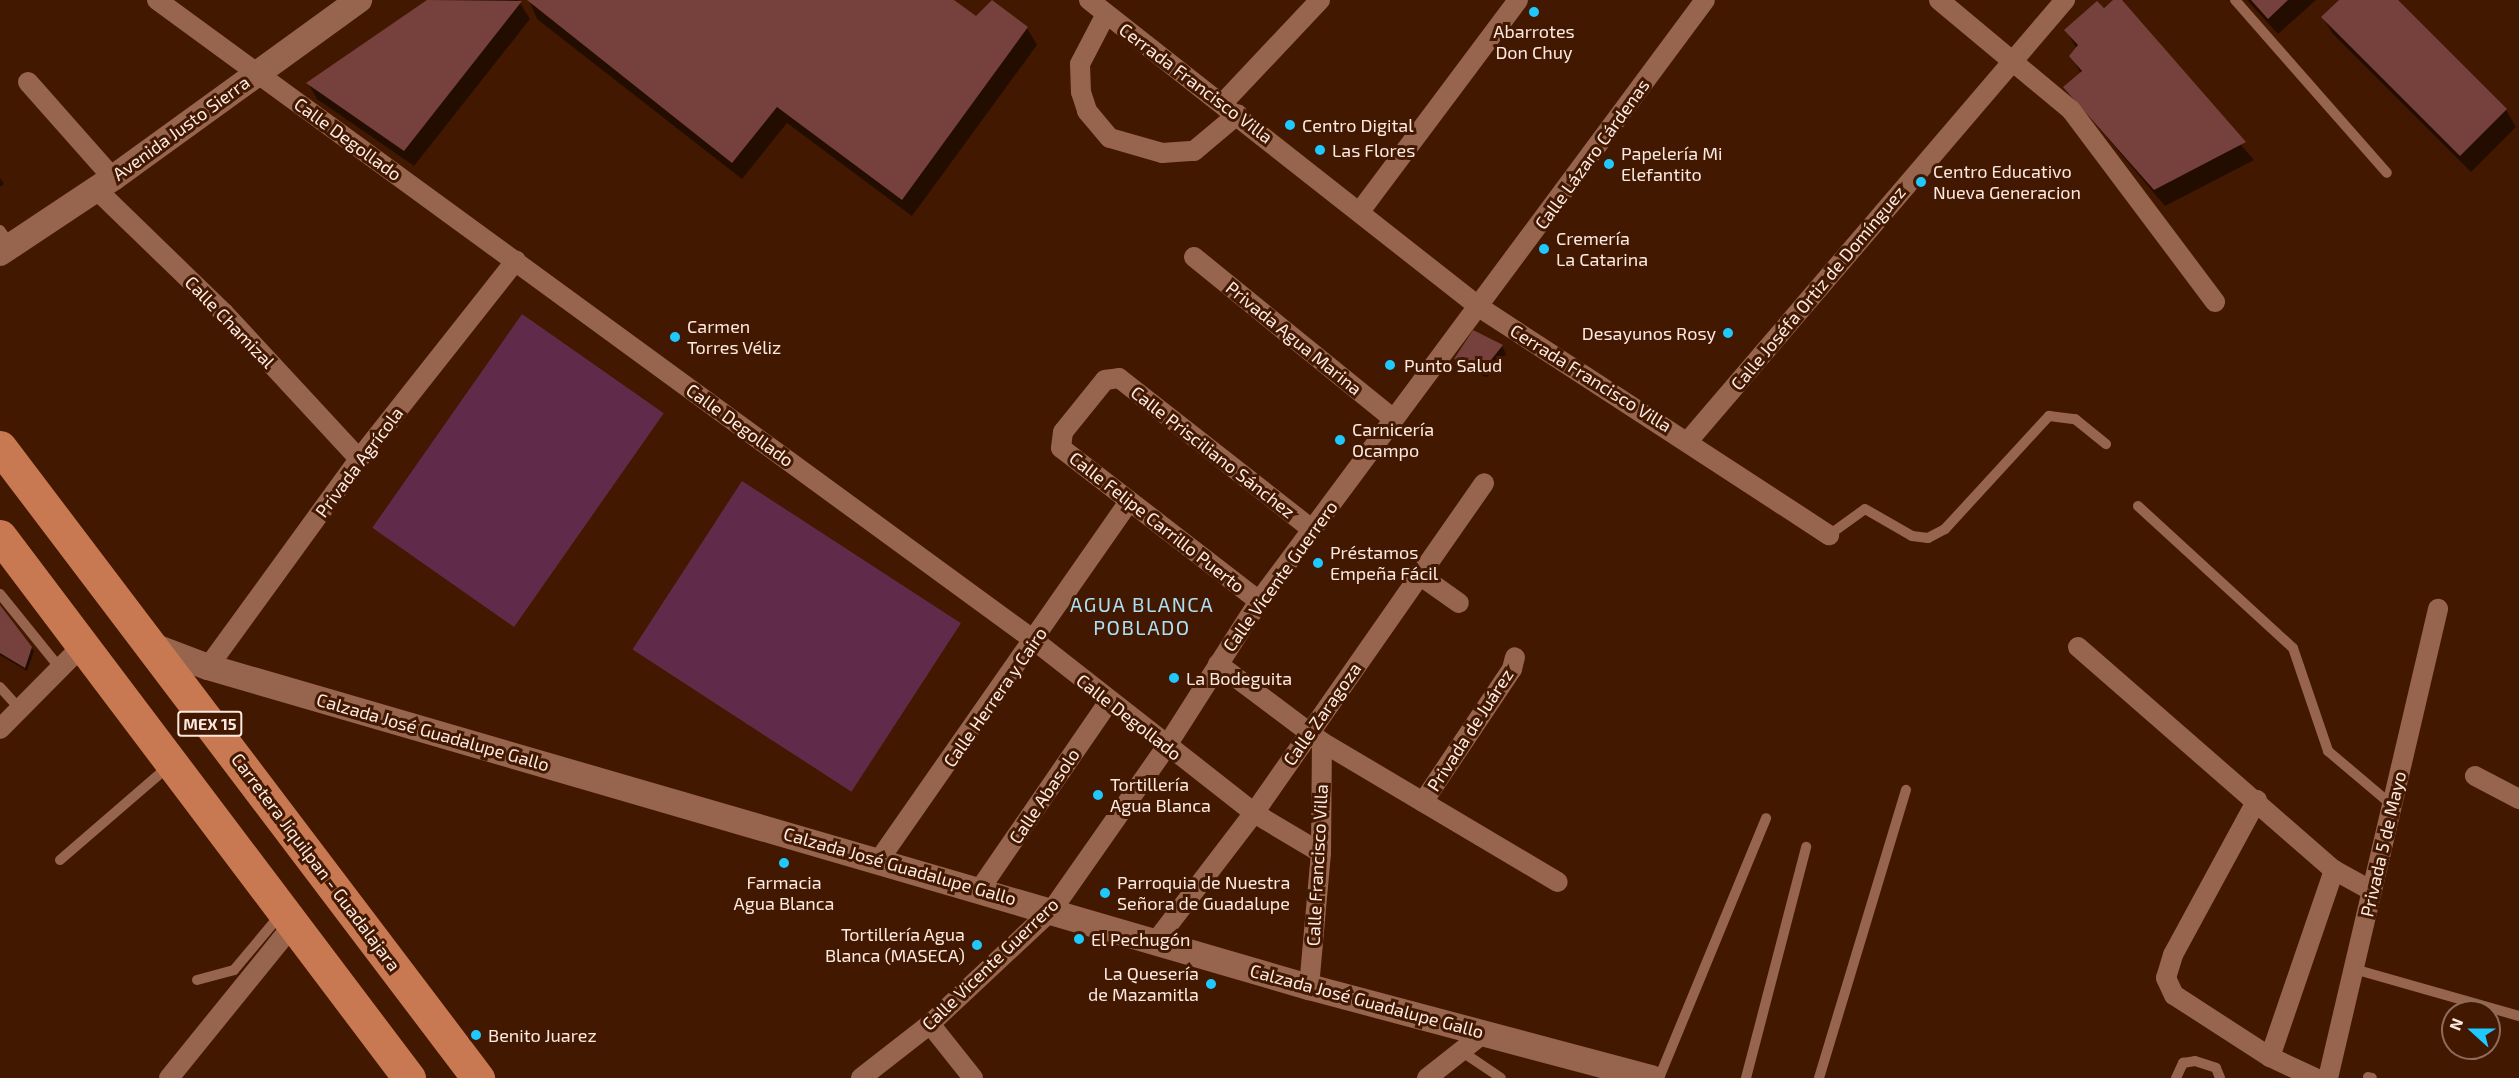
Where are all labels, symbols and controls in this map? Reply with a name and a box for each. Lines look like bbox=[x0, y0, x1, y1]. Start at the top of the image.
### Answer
marker: Abarrotes Don Chuy bbox=[1527, 5, 1541, 19]
street label: Cerrada Francisco Villa bbox=[1115, 18, 1277, 148]
place label: Abarrotes Don Chuy bbox=[1493, 21, 1575, 63]
street label: Avenida Justo Sierra bbox=[108, 71, 254, 185]
street label: Calle Lázaro Cárdenas bbox=[1530, 75, 1654, 233]
street label: Calle Degollado bbox=[290, 93, 406, 185]
place label: Centro Digital bbox=[1302, 114, 1413, 136]
marker: Centro Digital bbox=[1283, 118, 1297, 132]
place label: Las Flores bbox=[1332, 139, 1415, 161]
marker: Las Flores bbox=[1313, 143, 1327, 157]
place label: Papelería Mi Elefantito bbox=[1621, 143, 1722, 186]
marker: Papelería Mi Elefantito bbox=[1602, 157, 1616, 171]
place label: Centro Educativo Nueva Generacion bbox=[1933, 161, 2081, 204]
marker: Centro Educativo Nueva Generacion bbox=[1914, 175, 1928, 189]
street label: Calle Joséfa Ortiz de Domínguez bbox=[1726, 181, 1910, 395]
place label: Cremería La Catarina bbox=[1556, 228, 1648, 270]
marker: Cremería La Catarina bbox=[1537, 242, 1551, 256]
street label: Calle Chamizal bbox=[181, 271, 279, 373]
street label: Privada Agua Marina bbox=[1222, 276, 1366, 400]
place label: Carmen Torres Véliz bbox=[687, 316, 782, 358]
street label: Cerrada Francisco Villa bbox=[1506, 319, 1676, 437]
place label: Desayunos Rosy bbox=[1582, 322, 1716, 344]
marker: Desayunos Rosy bbox=[1721, 326, 1735, 340]
marker: Carmen Torres Véliz bbox=[668, 330, 682, 344]
place label: Punto Salud bbox=[1404, 354, 1502, 376]
marker: Punto Salud bbox=[1381, 356, 1399, 374]
street label: Calle Degollado bbox=[682, 379, 798, 471]
street label: Calle Prisciliano Sánchez bbox=[1127, 381, 1299, 523]
street label: Privada Agrícola bbox=[310, 402, 408, 522]
place label: Carnicería Ocampo bbox=[1352, 419, 1434, 462]
marker: Carnicería Ocampo bbox=[1333, 433, 1347, 447]
street label: Calle Felipe Carrillo Puerto bbox=[1065, 447, 1249, 597]
street label: Calle Vicente Guerrero bbox=[1218, 496, 1342, 656]
place label: Préstamos Empeña Fácil bbox=[1330, 542, 1438, 584]
marker: Préstamos Empeña Fácil bbox=[1311, 556, 1325, 570]
district label: AGUA BLANCA POBLADO bbox=[1070, 593, 1214, 640]
street label: Calle Herrera y Cairo bbox=[938, 623, 1052, 771]
street label: Calle Zaragoza bbox=[1278, 658, 1366, 770]
street label: Privada de Juárez bbox=[1422, 665, 1518, 795]
place label: La Bodeguita bbox=[1186, 667, 1292, 689]
street label: Calle Degollado bbox=[1072, 669, 1186, 765]
marker: La Bodeguita bbox=[1167, 671, 1181, 685]
street label: Calzada José Guadalupe Gallo bbox=[314, 688, 552, 776]
road number: MEX 15 bbox=[177, 711, 243, 737]
street label: Calle Abasolo bbox=[1004, 744, 1084, 848]
street label: Carretera Jiquilpan - Guadalajara bbox=[227, 749, 405, 975]
street label: Privada 5 de Mayo bbox=[2356, 769, 2410, 919]
place label: Tortillería Agua Blanca bbox=[1110, 774, 1211, 816]
street label: Calle Francisco Villa bbox=[1302, 783, 1332, 947]
marker: Tortillería Agua Blanca bbox=[1091, 788, 1105, 802]
street label: Calzada José Guadalupe Gallo bbox=[781, 822, 1019, 910]
marker: Farmacia Agua Blanca bbox=[777, 856, 791, 870]
place label: Farmacia Agua Blanca bbox=[734, 872, 834, 914]
place label: Parroquia de Nuestra Señora de Guadalupe bbox=[1117, 872, 1290, 914]
marker: Parroquia de Nuestra Señora de Guadalupe bbox=[1098, 886, 1112, 900]
street label: Calle Vicente Guerrero bbox=[917, 893, 1063, 1035]
place label: Tortillería Agua Blanca (MASECA) bbox=[825, 924, 965, 966]
place label: El Pechugón bbox=[1091, 928, 1191, 950]
marker: El Pechugón bbox=[1072, 932, 1086, 946]
marker: Tortillería Agua Blanca (MASECA) bbox=[970, 938, 984, 952]
street label: Calzada José Guadalupe Gallo bbox=[1248, 959, 1486, 1043]
place label: La Quesería de Mazamitla bbox=[1088, 963, 1199, 1006]
marker: La Quesería de Mazamitla bbox=[1204, 977, 1218, 991]
north arrow bbox=[2441, 1000, 2501, 1060]
text: N bbox=[2445, 1015, 2467, 1033]
place label: Benito Juarez bbox=[488, 1024, 597, 1046]
marker: Benito Juarez bbox=[469, 1028, 483, 1042]

